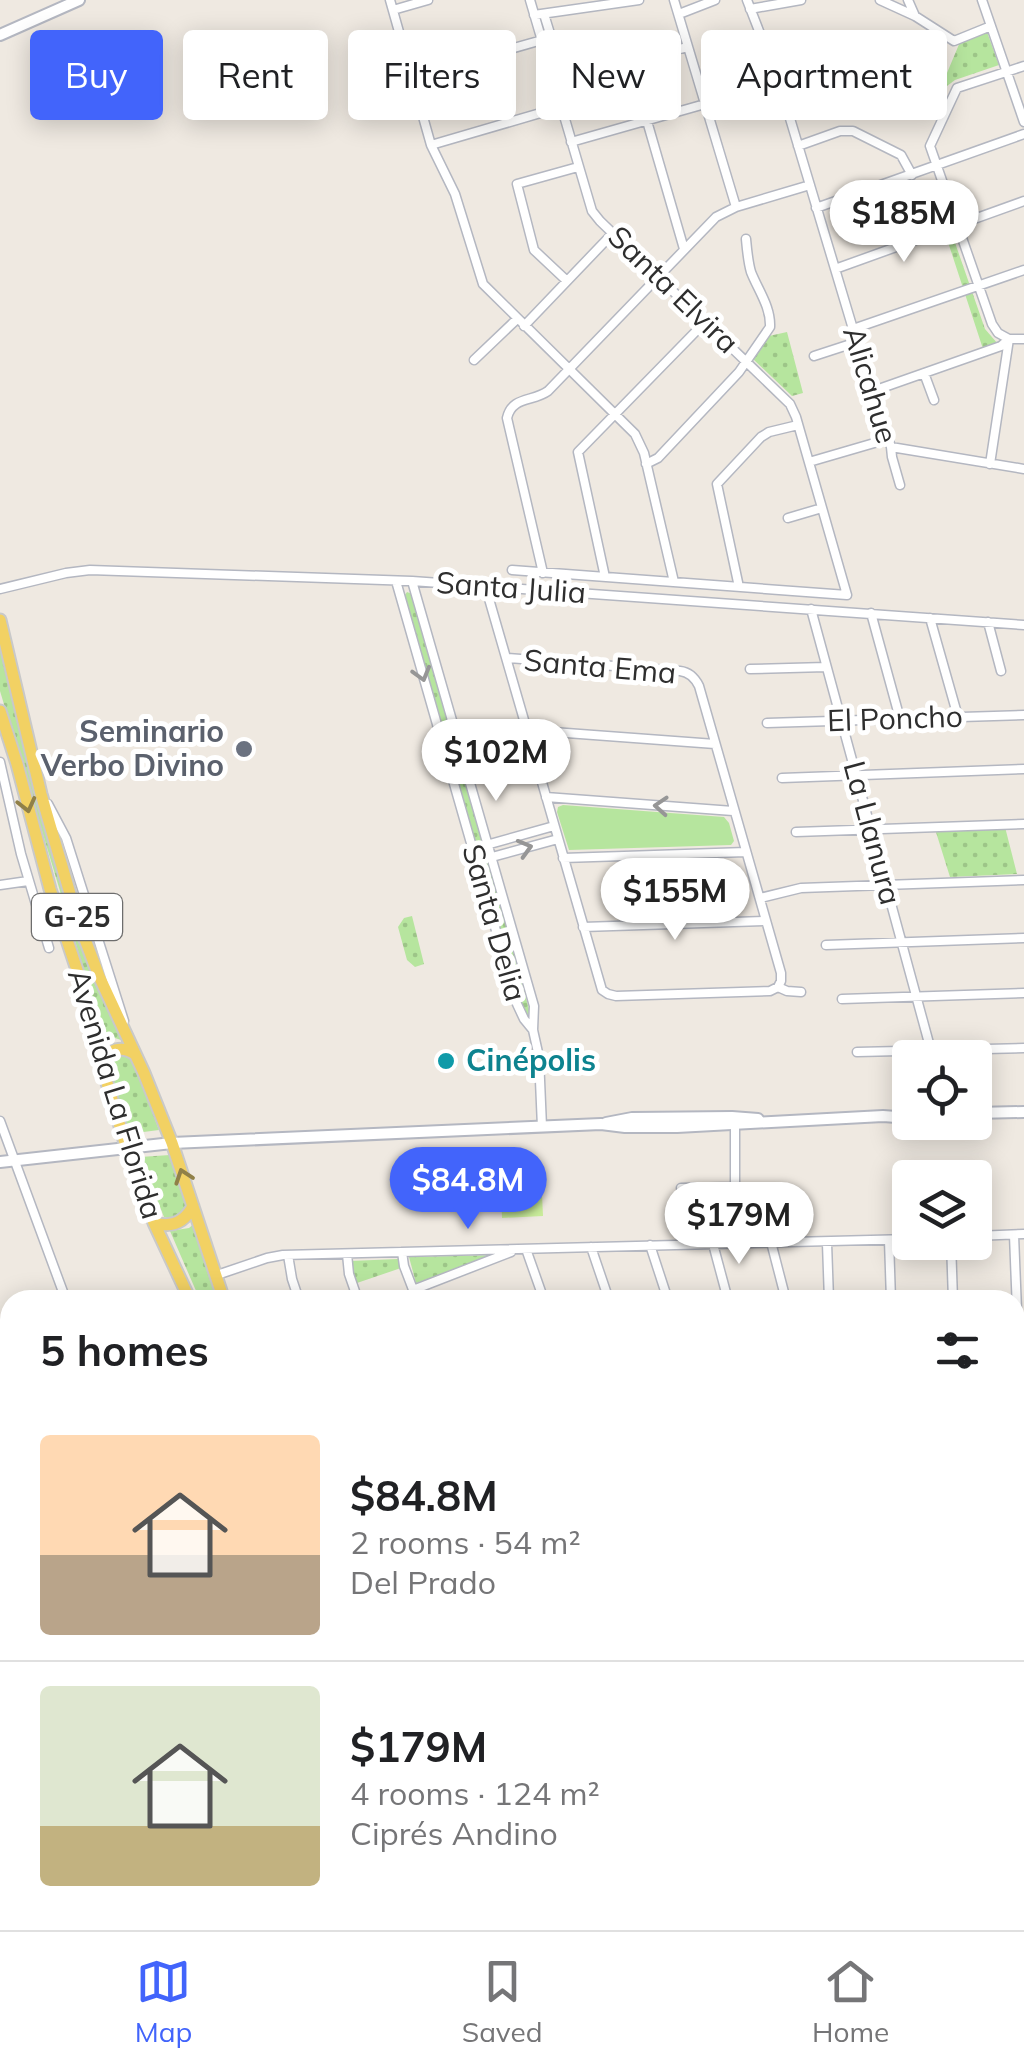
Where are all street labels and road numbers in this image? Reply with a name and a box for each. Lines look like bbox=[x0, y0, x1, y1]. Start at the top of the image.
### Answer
street label: Santa Elvira bbox=[600, 218, 747, 361]
street label: Alicahue bbox=[835, 322, 907, 448]
street label: Santa Julia bbox=[435, 563, 587, 611]
street label: Santa Ema bbox=[522, 640, 678, 692]
street label: El Poncho bbox=[826, 697, 963, 739]
street label: La Llanura bbox=[836, 757, 910, 909]
street label: Santa Delia bbox=[454, 840, 536, 1006]
road number: G-25 bbox=[32, 894, 122, 940]
street label: Avenida La Florida bbox=[60, 964, 172, 1223]

